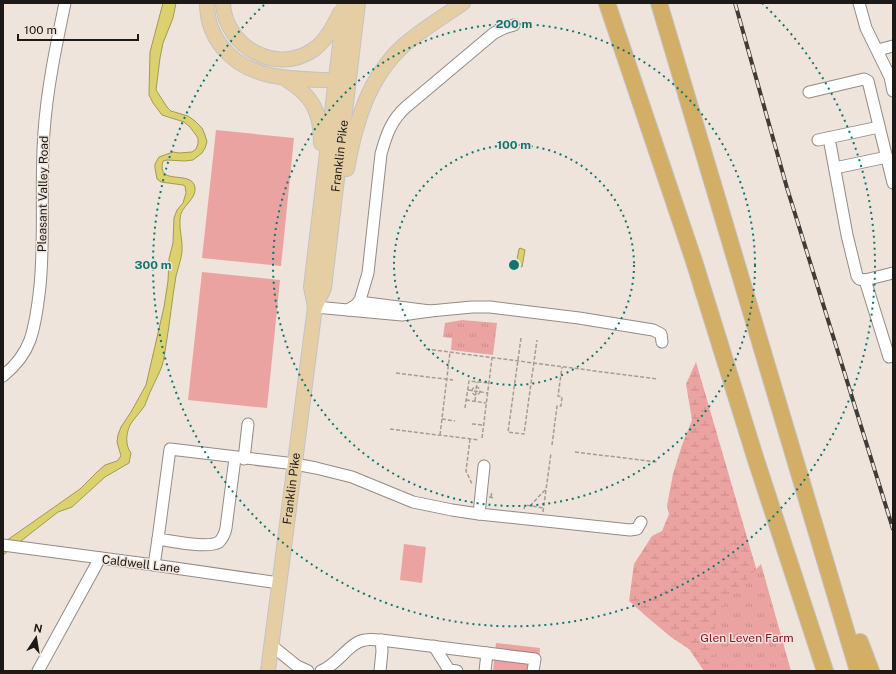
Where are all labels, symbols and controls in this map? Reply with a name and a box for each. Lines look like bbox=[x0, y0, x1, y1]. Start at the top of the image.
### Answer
scale bar bbox=[18, 16, 138, 42]
text: 200 m bbox=[496, 17, 532, 31]
text: 100 m bbox=[24, 23, 57, 37]
street label: Franklin Pike bbox=[329, 119, 351, 193]
street label: Pleasant Valley Road bbox=[35, 136, 51, 252]
text: 100 m bbox=[497, 138, 531, 152]
text: 300 m bbox=[135, 258, 172, 272]
centre of rings bbox=[507, 258, 521, 272]
street label: Franklin Pike bbox=[280, 452, 303, 525]
street label: Caldwell Lane bbox=[101, 552, 181, 576]
north arrow bbox=[16, 618, 56, 658]
text: N bbox=[33, 621, 44, 635]
park label: Glen Leven Farm bbox=[700, 631, 794, 645]

